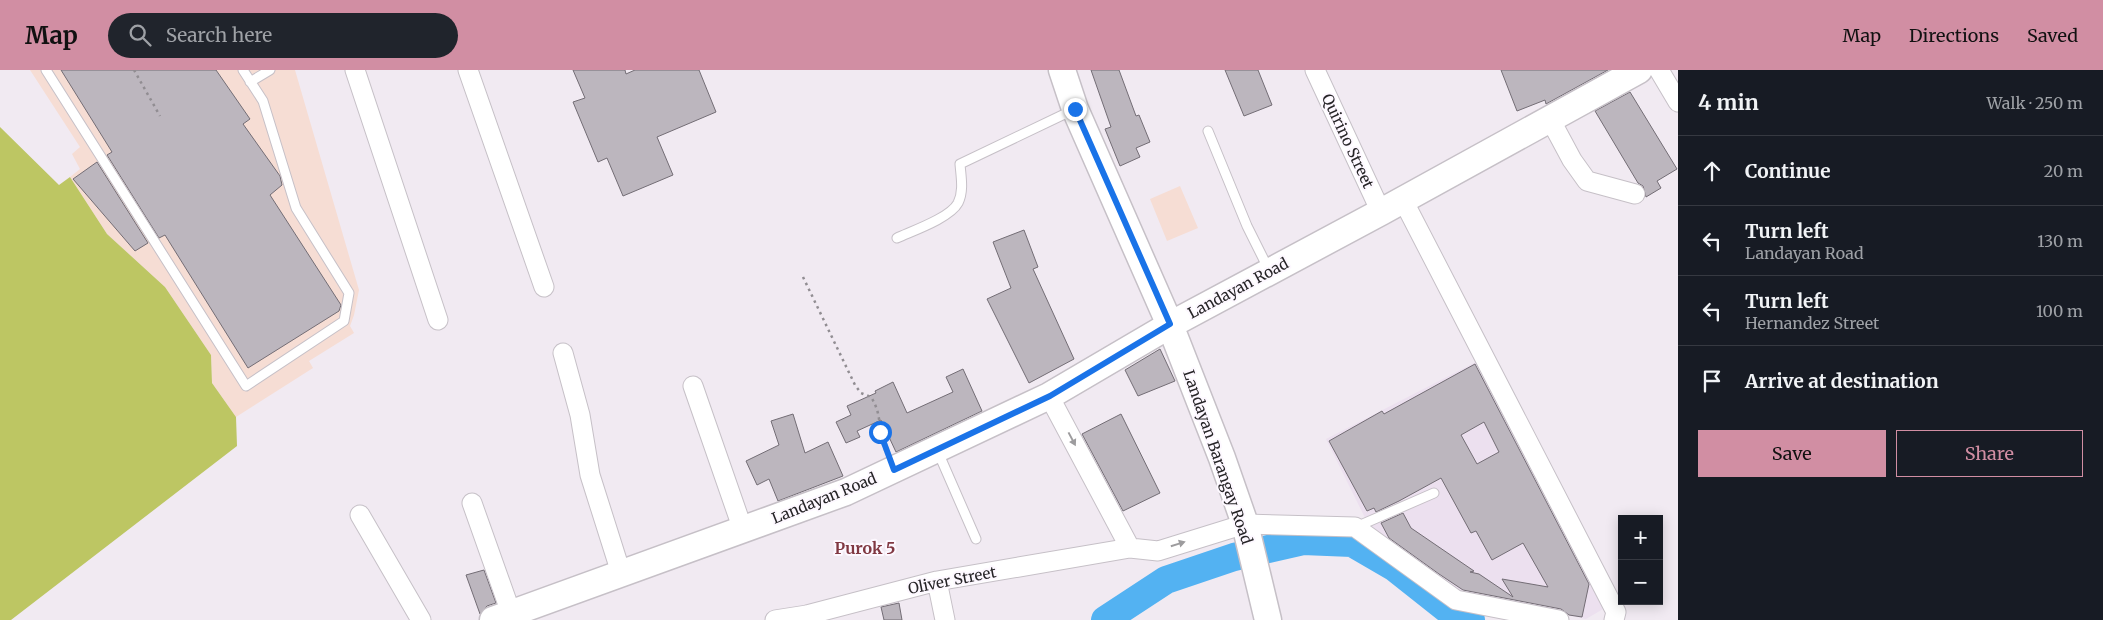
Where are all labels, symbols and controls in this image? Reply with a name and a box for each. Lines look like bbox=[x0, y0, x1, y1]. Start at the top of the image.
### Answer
search box bbox=[108, 13, 458, 58]
text: Map bbox=[25, 20, 78, 51]
icon: search bbox=[126, 21, 154, 49]
text: Search here bbox=[166, 23, 272, 47]
text: Map bbox=[1843, 24, 1881, 47]
text: Directions bbox=[1909, 24, 1999, 47]
text: Saved bbox=[2027, 24, 2078, 47]
text: 4 min bbox=[1698, 89, 1759, 116]
street label: Quirino Street bbox=[1318, 91, 1378, 191]
text: Walk · 250 m bbox=[1987, 93, 2083, 113]
route end bbox=[1064, 98, 1087, 121]
icon: ahead bbox=[1698, 157, 1726, 185]
text: Continue bbox=[1745, 159, 1831, 183]
text: 20 m bbox=[2044, 161, 2083, 181]
text: Turn left bbox=[1745, 219, 1829, 243]
icon: left bbox=[1698, 227, 1726, 255]
text: 130 m bbox=[2037, 231, 2083, 251]
text: Landayan Road bbox=[1745, 243, 1864, 263]
street label: Landayan Road bbox=[1184, 253, 1292, 323]
text: Turn left bbox=[1745, 289, 1829, 313]
icon: left bbox=[1698, 297, 1726, 325]
text: 100 m bbox=[2036, 301, 2083, 321]
text: Hernandez Street bbox=[1745, 313, 1879, 333]
street label: Landayan Barangay Road bbox=[1179, 367, 1257, 547]
icon: arrive bbox=[1698, 367, 1726, 395]
text: Arrive at destination bbox=[1745, 369, 1939, 393]
route start bbox=[869, 421, 892, 444]
button: Save bbox=[1698, 430, 1886, 477]
button: Share bbox=[1896, 430, 2083, 477]
one-way arrow bbox=[1068, 432, 1076, 446]
street label: Landayan Road bbox=[769, 468, 879, 528]
map controls bbox=[1618, 515, 1663, 605]
button: + bbox=[1618, 515, 1663, 560]
district label: Purok 5 bbox=[835, 538, 895, 558]
one-way arrow bbox=[1171, 540, 1186, 548]
button: − bbox=[1618, 560, 1663, 605]
street label: Oliver Street bbox=[906, 562, 998, 598]

